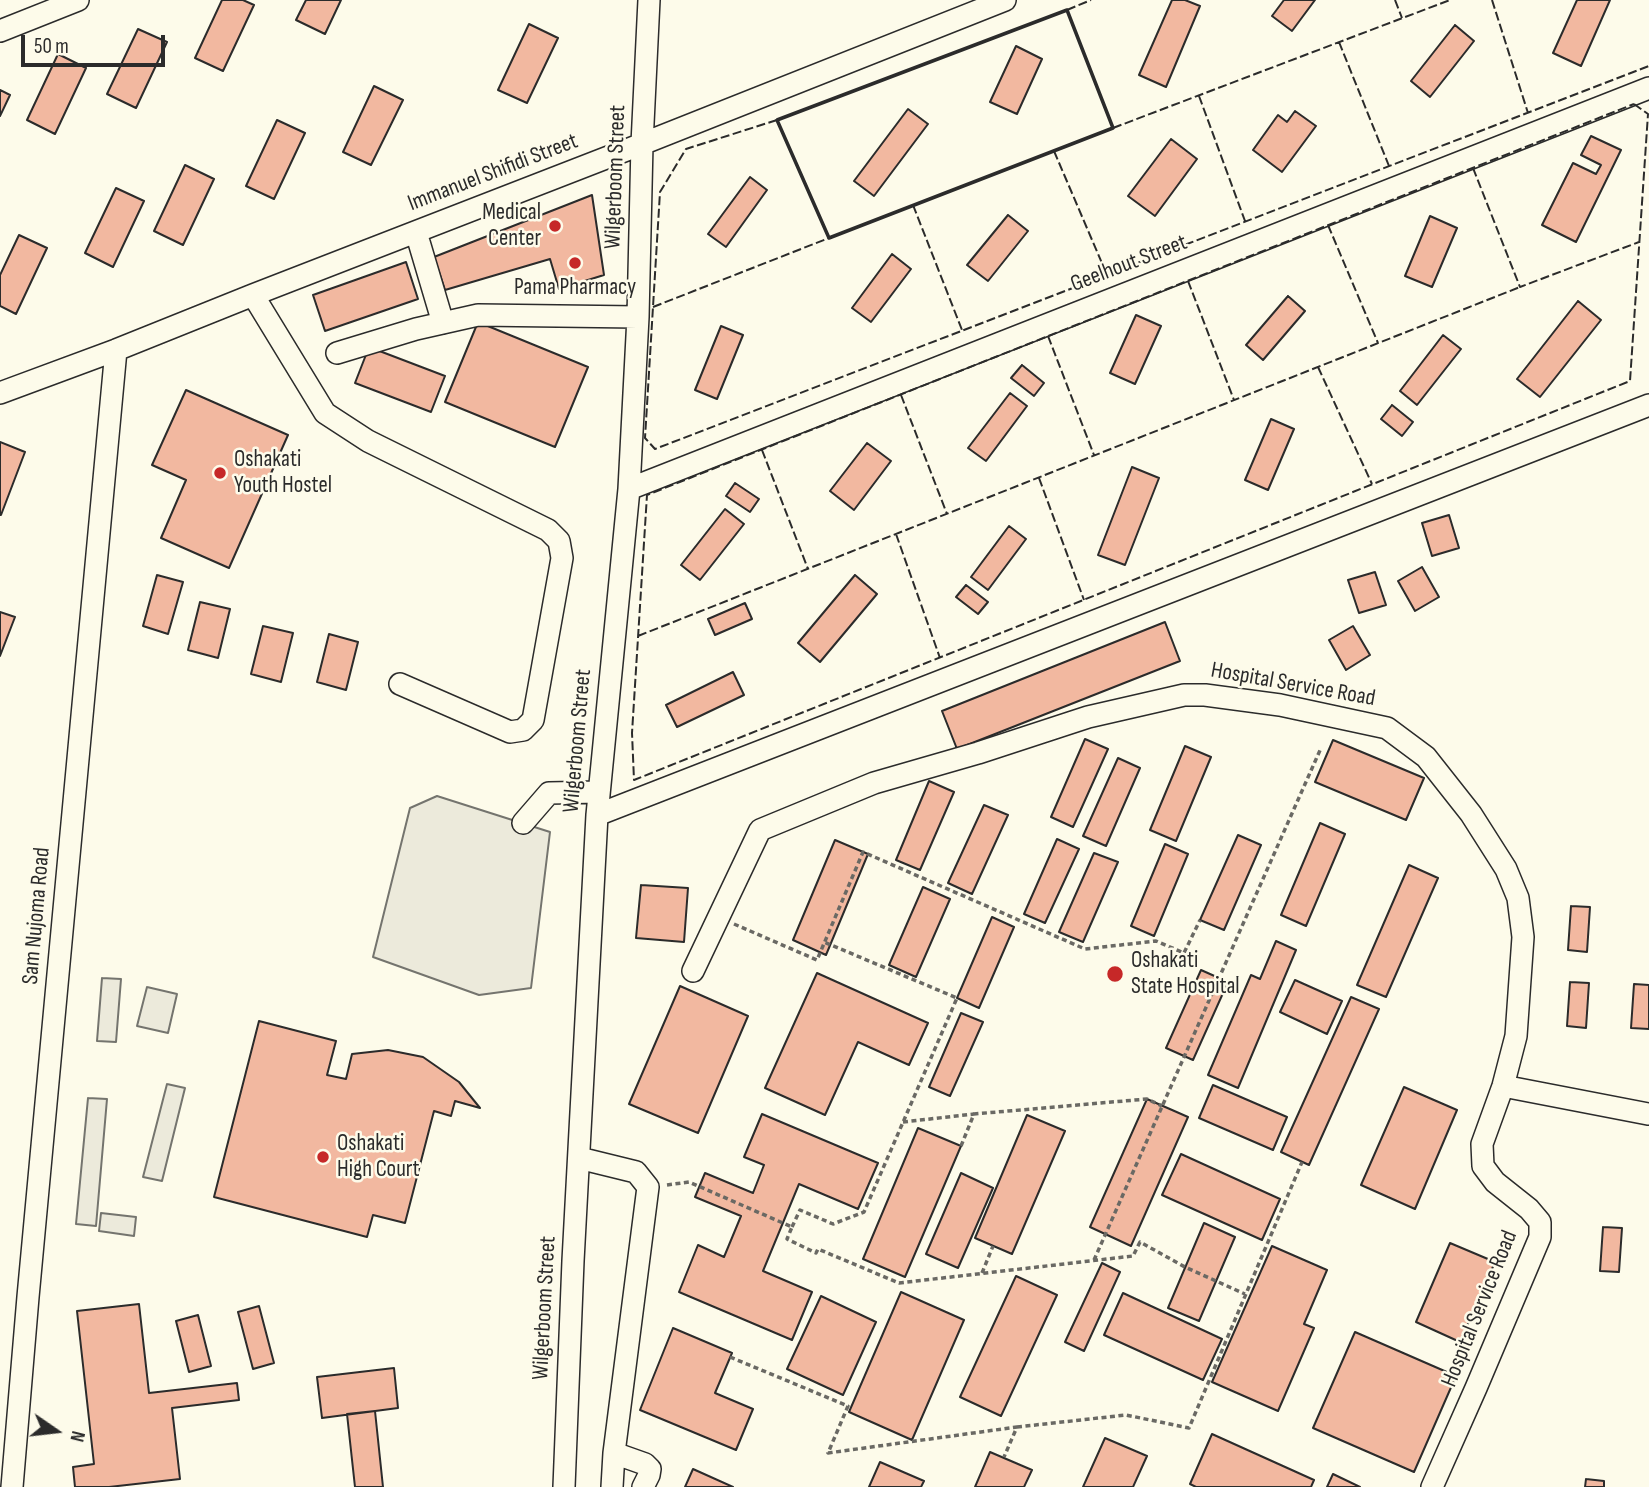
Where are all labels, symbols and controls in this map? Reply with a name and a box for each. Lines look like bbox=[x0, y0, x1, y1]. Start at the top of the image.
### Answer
scale bar bbox=[24, 21, 168, 65]
text: 50 m bbox=[34, 34, 69, 59]
street label: Wilgerboom Street bbox=[600, 105, 632, 249]
street label: Immanuel Shifidi Street bbox=[404, 128, 582, 218]
place label: Medical Center bbox=[482, 199, 541, 253]
marker: Medical Center bbox=[547, 218, 563, 234]
street label: Geelhout Street bbox=[1067, 229, 1191, 299]
marker: Pama Pharmacy bbox=[567, 255, 583, 271]
place label: Pama Pharmacy bbox=[514, 274, 636, 302]
place label: Oshakati Youth Hostel bbox=[234, 446, 332, 500]
marker: Oshakati Youth Hostel bbox=[212, 465, 228, 481]
street label: Hospital Service Road bbox=[1209, 657, 1377, 713]
street label: Wilgerboom Street bbox=[558, 668, 598, 814]
street label: Sam Nujoma Road bbox=[17, 846, 57, 986]
place label: Oshakati State Hospital bbox=[1131, 947, 1240, 1001]
marker: Oshakati State Hospital bbox=[1105, 964, 1125, 984]
place label: Oshakati High Court bbox=[337, 1130, 420, 1184]
marker: Oshakati High Court bbox=[315, 1149, 331, 1165]
street label: Hospital Service Road bbox=[1436, 1227, 1524, 1391]
street label: Wilgerboom Street bbox=[527, 1235, 563, 1381]
north arrow bbox=[21, 1396, 91, 1466]
text: N bbox=[64, 1428, 89, 1444]

